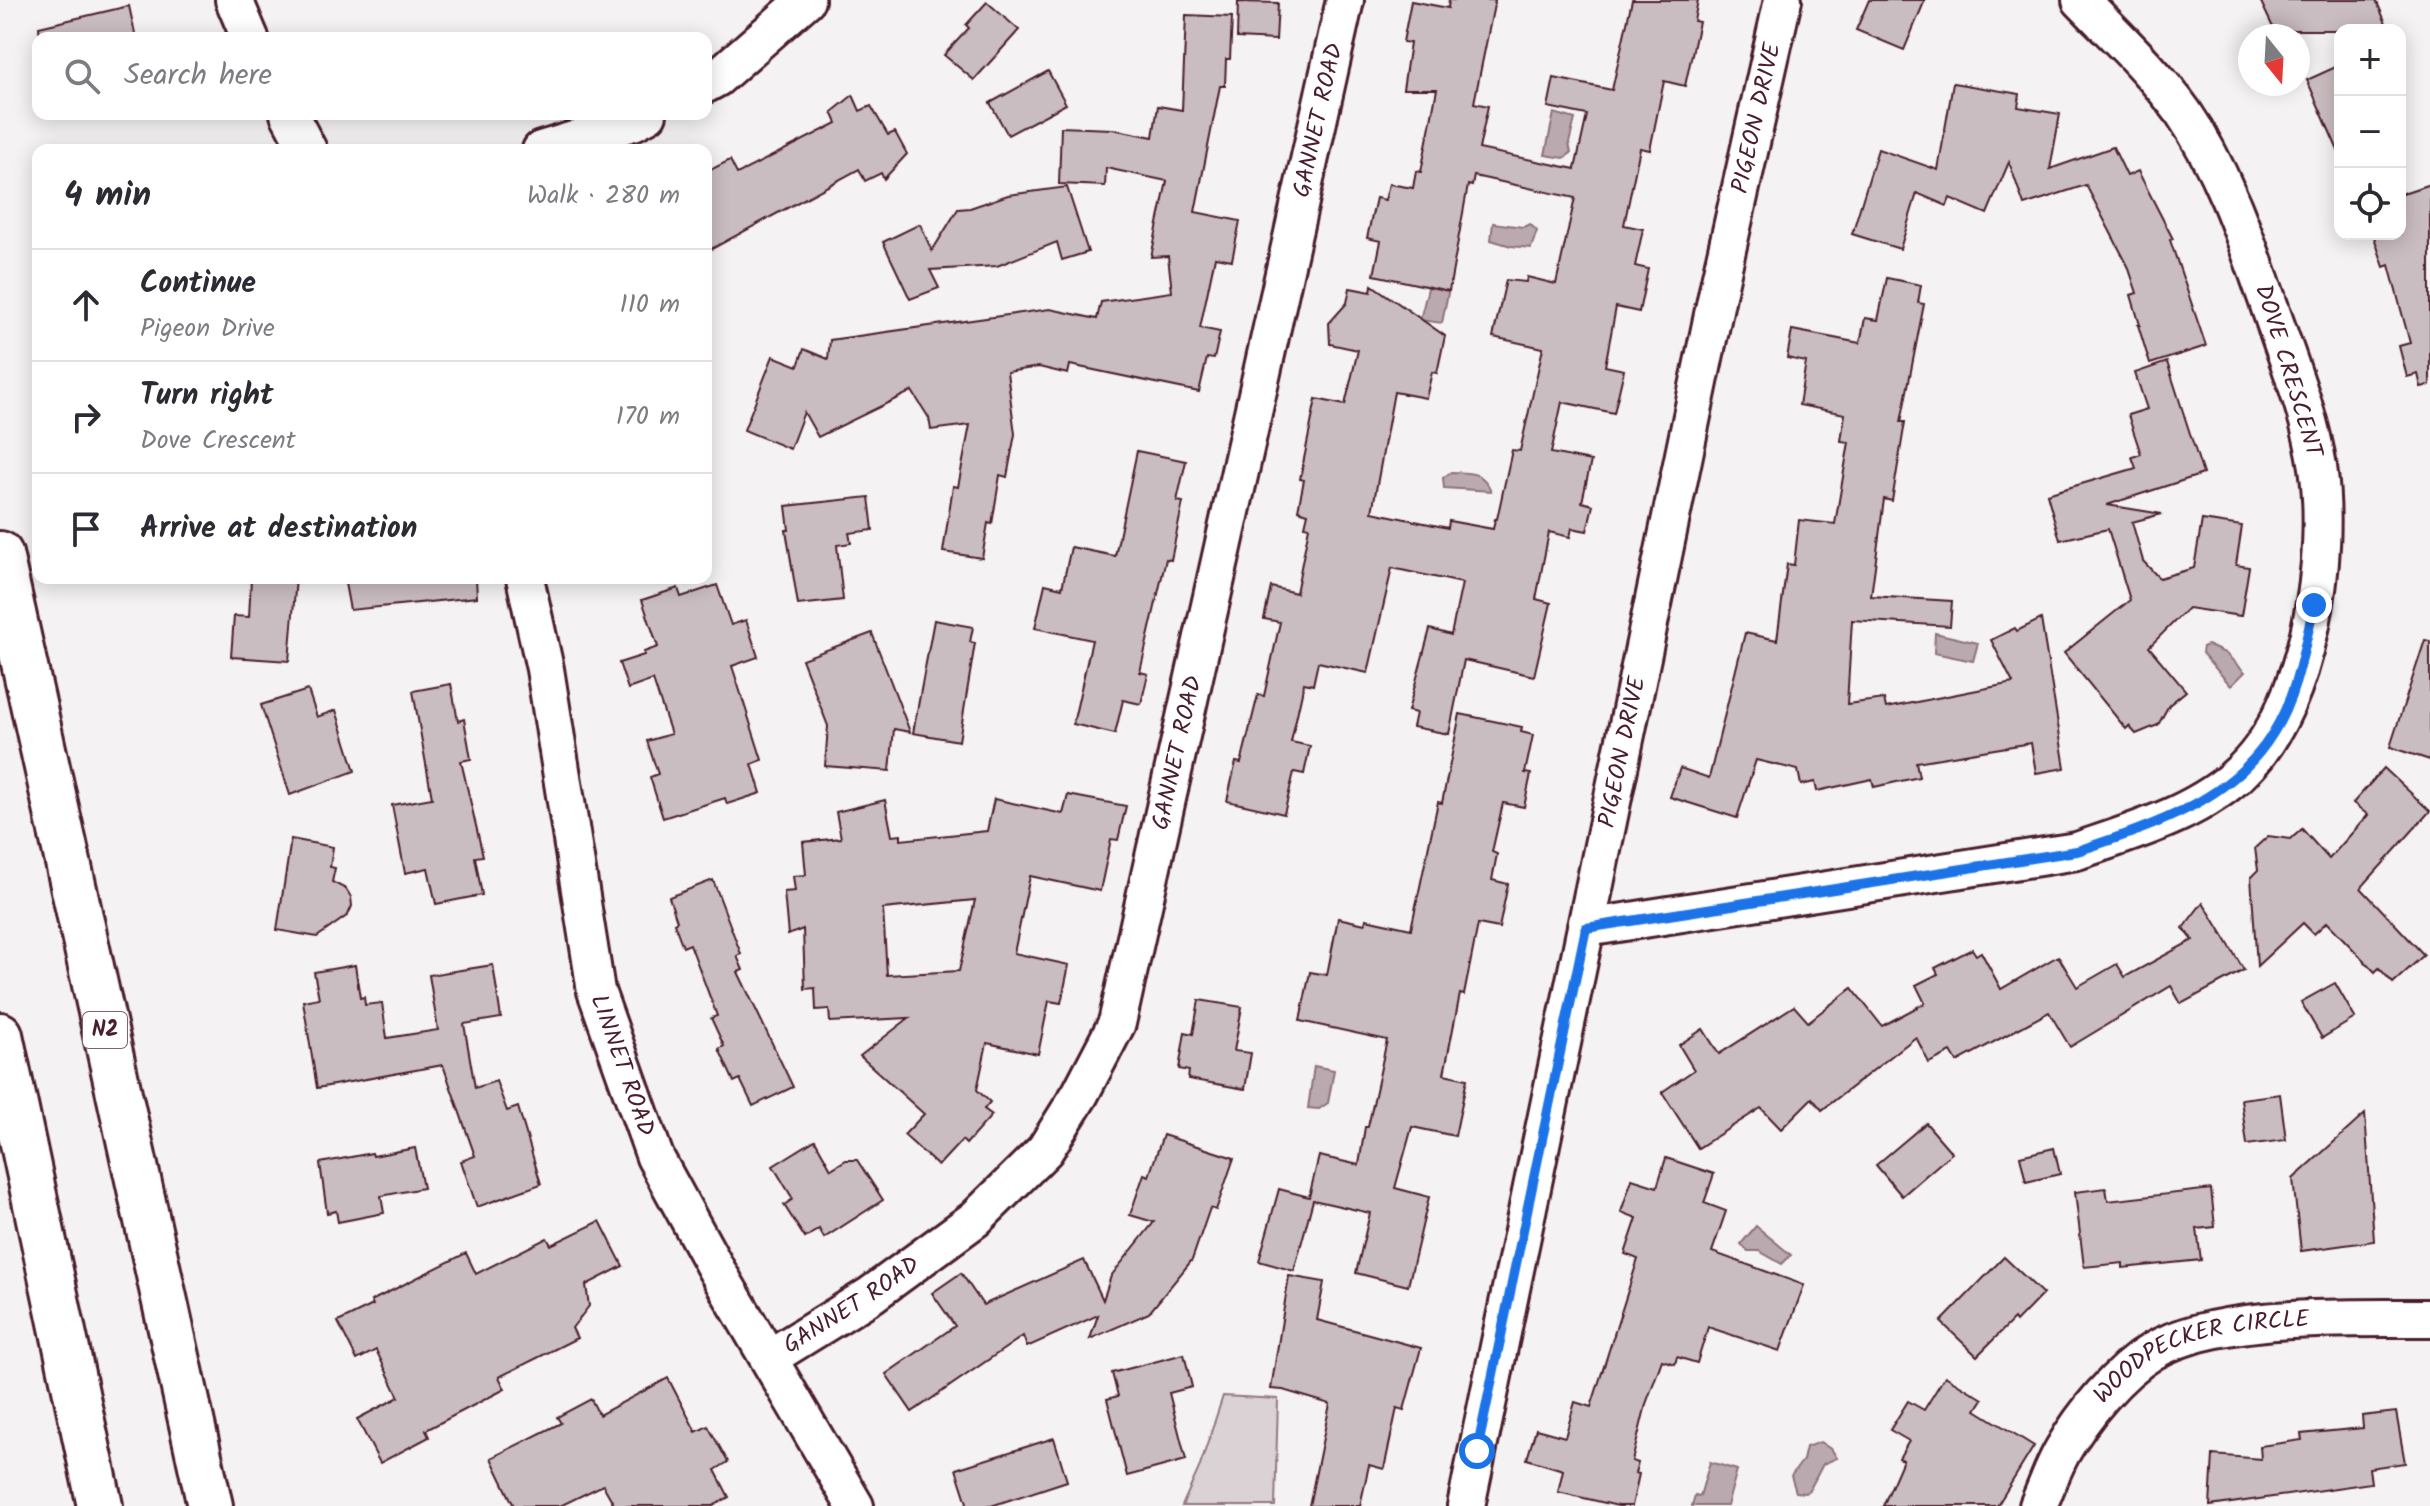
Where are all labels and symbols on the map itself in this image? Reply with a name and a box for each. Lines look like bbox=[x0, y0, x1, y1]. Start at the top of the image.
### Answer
north arrow bbox=[2238, 24, 2310, 96]
street label: PIGEON DRIVE bbox=[1721, 38, 1793, 197]
street label: GANNET ROAD bbox=[1282, 39, 1354, 201]
street label: DOVE CRESCENT bbox=[2243, 280, 2333, 464]
route end bbox=[2296, 587, 2332, 623]
street label: GANNET ROAD bbox=[1141, 672, 1213, 834]
street label: PIGEON DRIVE bbox=[1588, 672, 1657, 831]
street label: LINNET ROAD bbox=[579, 989, 666, 1142]
road number: N2 bbox=[83, 1012, 127, 1048]
street label: GANNET ROAD bbox=[775, 1246, 928, 1364]
street label: WOODPECKER CIRCLE bbox=[2084, 1300, 2311, 1413]
route start bbox=[1459, 1433, 1495, 1469]

